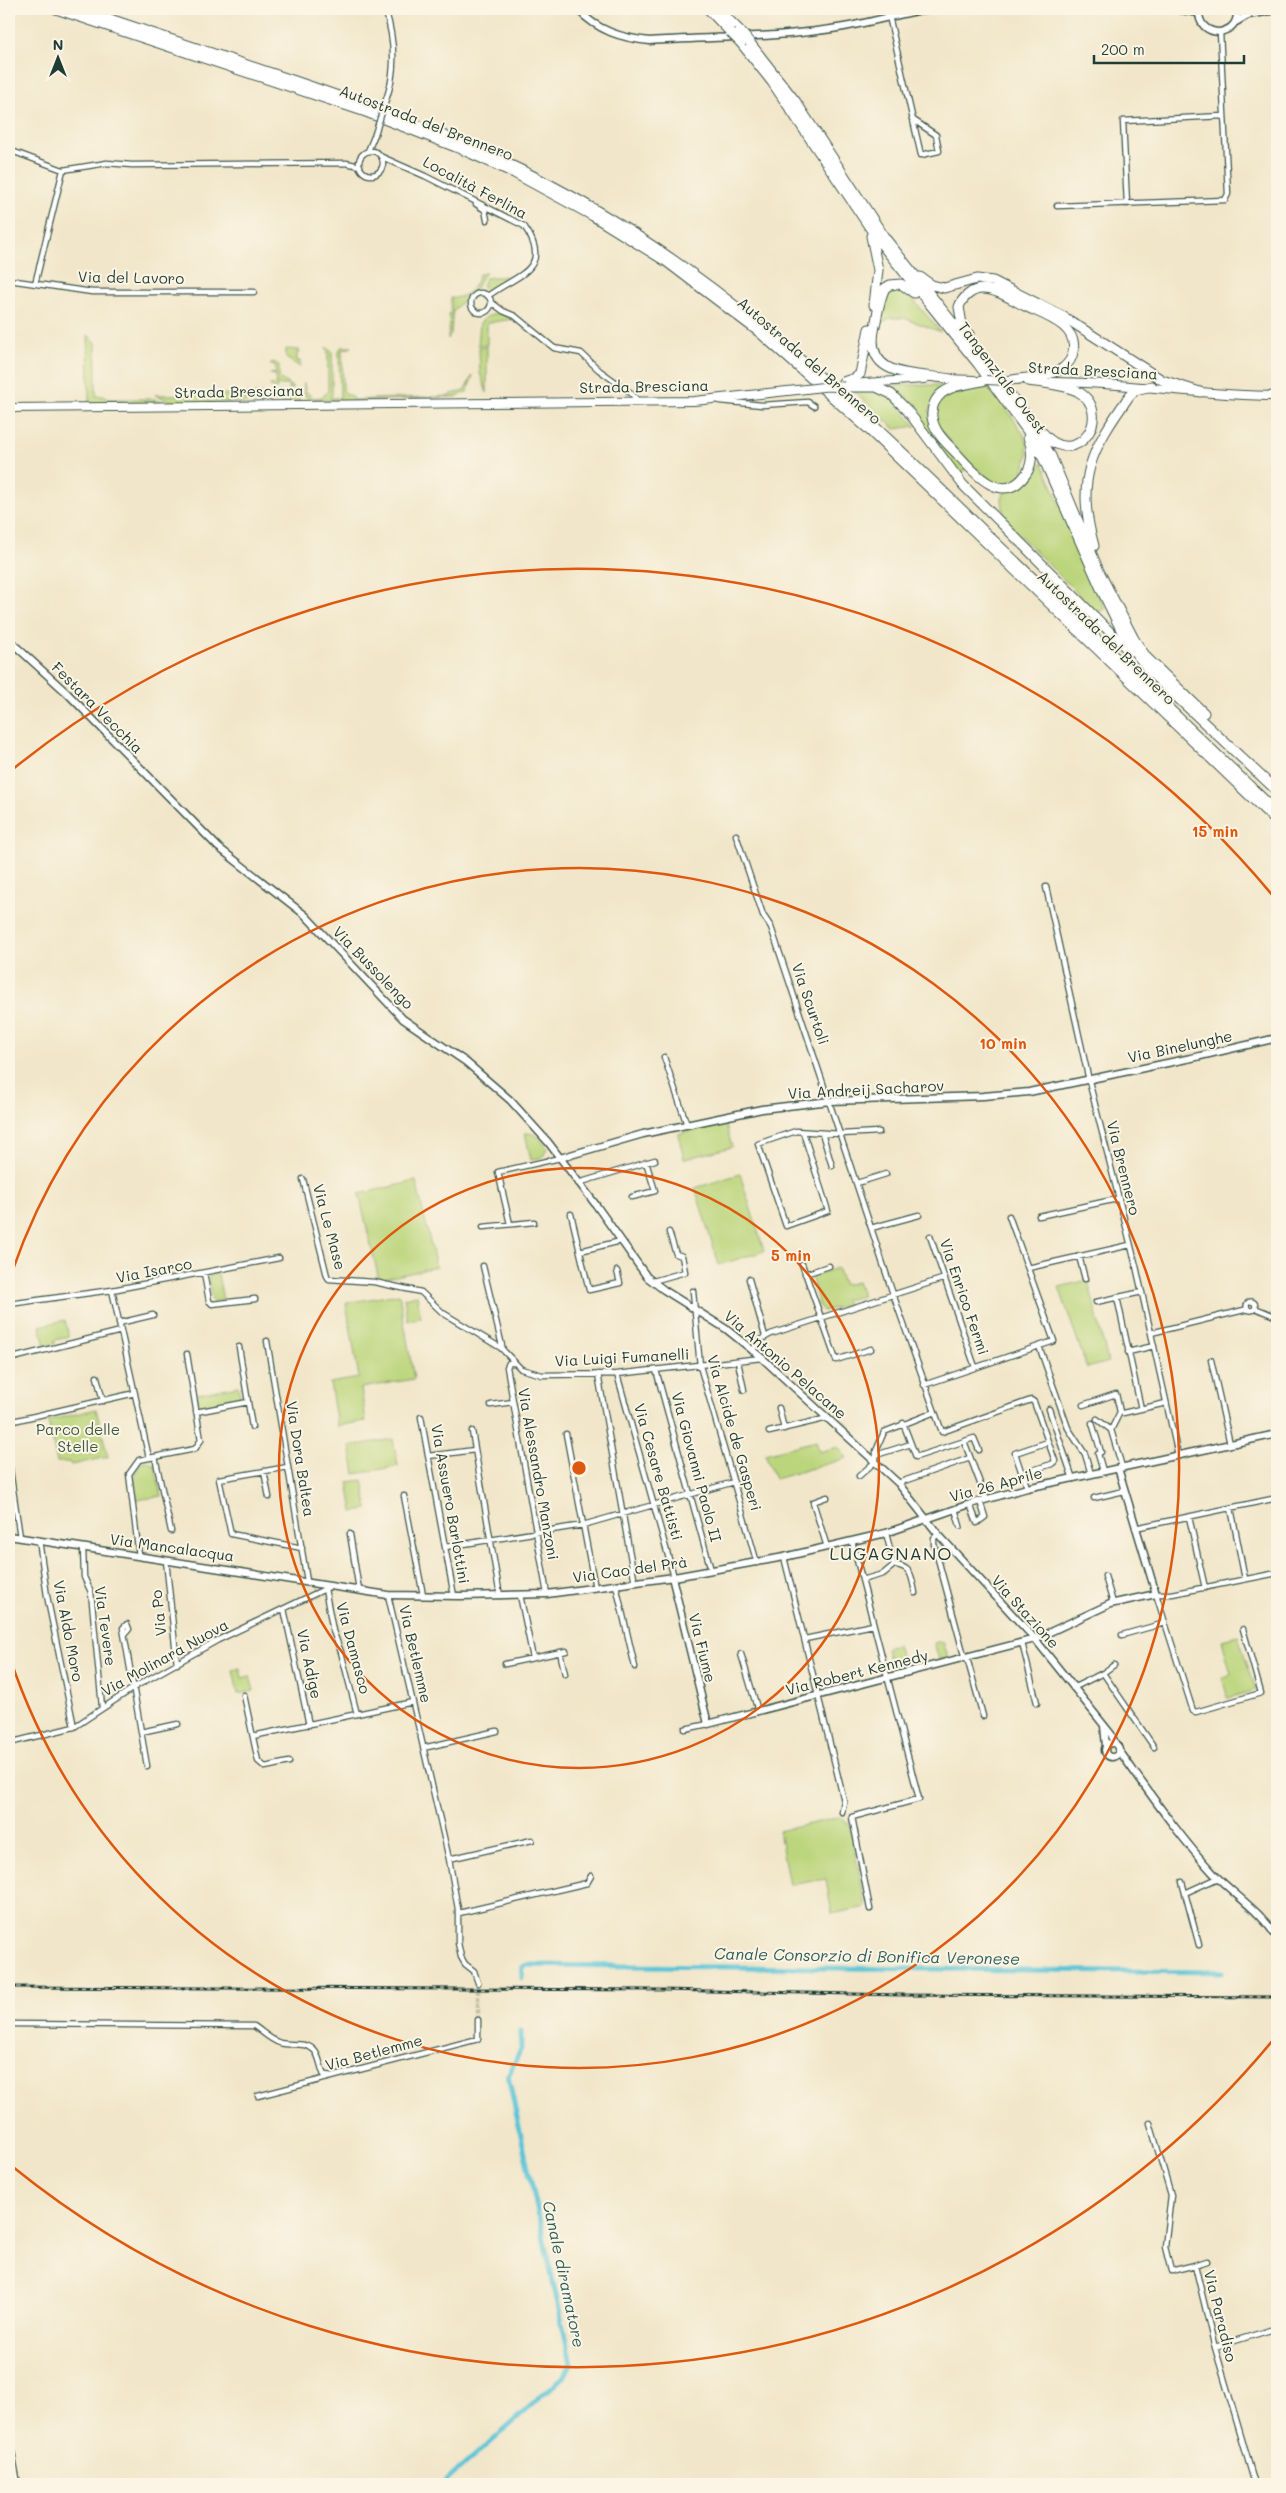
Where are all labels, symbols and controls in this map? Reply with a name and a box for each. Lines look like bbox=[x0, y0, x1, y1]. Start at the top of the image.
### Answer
north arrow bbox=[32, 32, 82, 82]
scale bar bbox=[1094, 32, 1244, 64]
text: N bbox=[53, 35, 63, 54]
text: 200 m bbox=[1101, 39, 1145, 59]
street label: Autostrada del Brennero bbox=[337, 80, 516, 164]
street label: Località Ferlina bbox=[420, 151, 531, 223]
street label: Via del Lavoro bbox=[78, 266, 184, 288]
street label: Autostrada del Brennero bbox=[734, 292, 886, 428]
street label: Tangenziale Ovest bbox=[954, 317, 1052, 437]
street label: Strada Bresciana bbox=[1028, 357, 1158, 383]
street label: Strada Bresciana bbox=[579, 375, 709, 397]
street label: Strada Bresciana bbox=[174, 380, 304, 402]
street label: Autostrada del Brennero bbox=[1033, 566, 1180, 709]
street label: Festara Vecchia bbox=[48, 657, 148, 757]
text: 15 min bbox=[1192, 821, 1238, 841]
street label: Via Bussolengo bbox=[329, 921, 419, 1013]
street label: Via Scurtoli bbox=[788, 960, 834, 1047]
street label: Via Binelunghe bbox=[1126, 1025, 1234, 1067]
text: 10 min bbox=[979, 1033, 1027, 1053]
street label: Via Andreij Sacharov bbox=[787, 1075, 945, 1103]
street label: Via Brennero bbox=[1103, 1118, 1145, 1217]
street label: Via Le Mase bbox=[309, 1182, 351, 1272]
street label: Via Enrico Fermi bbox=[936, 1236, 994, 1357]
text: 5 min bbox=[771, 1245, 811, 1265]
street label: Via Isarco bbox=[114, 1253, 194, 1287]
street label: Via Antonio Pelacane bbox=[720, 1305, 851, 1423]
street label: Via Luigi Fumanelli bbox=[554, 1343, 690, 1371]
street label: Via Alcide de Gasperi bbox=[703, 1352, 767, 1513]
street label: Via Alessandro Manzoni bbox=[514, 1386, 564, 1562]
street label: Via Giovanni Paolo II bbox=[667, 1390, 727, 1544]
street label: Via Dora Baltea bbox=[282, 1400, 320, 1518]
street label: Via Cesare Battisti bbox=[630, 1401, 688, 1543]
park label: Parco delle Stelle bbox=[36, 1419, 120, 1456]
street label: Via Assuero Barlottini bbox=[427, 1423, 475, 1585]
centre of rings bbox=[570, 1459, 588, 1477]
street label: Via 26 Aprile bbox=[947, 1462, 1044, 1506]
street label: Via Mancalacqua bbox=[109, 1528, 236, 1566]
district label: LUGAGNANO bbox=[830, 1541, 952, 1565]
street label: Via Cao del Prà bbox=[571, 1551, 688, 1587]
street label: Via Stazione bbox=[987, 1570, 1064, 1652]
street label: Via Aldo Moro bbox=[49, 1578, 89, 1683]
street label: Via Tevere bbox=[91, 1585, 121, 1667]
street label: Via Po bbox=[146, 1589, 170, 1637]
street label: Via Damasco bbox=[332, 1600, 376, 1696]
street label: Via Betlemme bbox=[395, 1603, 437, 1705]
street label: Via Fiume bbox=[685, 1611, 721, 1685]
street label: Via Molinara Nuova bbox=[97, 1614, 232, 1700]
street label: Via Adige bbox=[293, 1627, 327, 1701]
street label: Via Robert Kennedy bbox=[783, 1645, 930, 1699]
water label: Canale Consorzio di Bonifica Veronese bbox=[714, 1942, 1020, 1969]
street label: Via Betlemme bbox=[323, 2029, 425, 2075]
water label: Canale diramatore bbox=[539, 2199, 590, 2349]
street label: Via Paradiso bbox=[1200, 2268, 1242, 2364]

